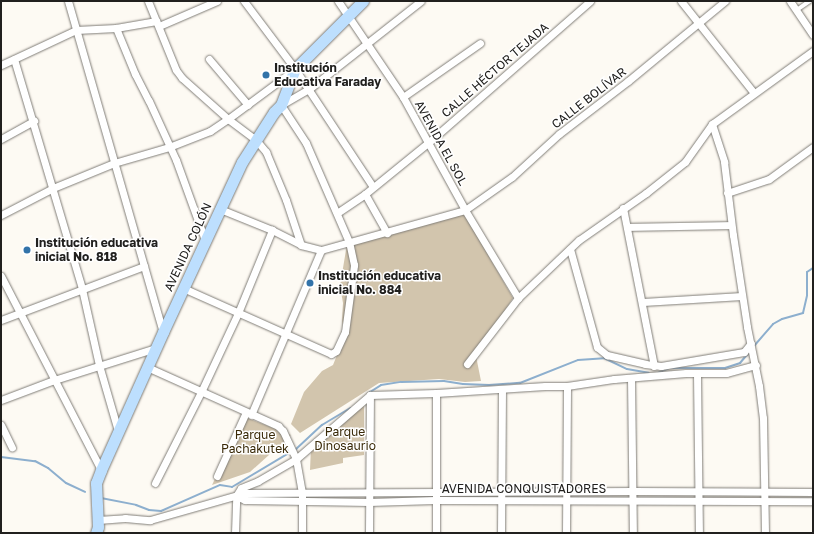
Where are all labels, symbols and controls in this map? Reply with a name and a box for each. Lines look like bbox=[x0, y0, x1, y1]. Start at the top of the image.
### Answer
street label: CALLE HÉCTOR TEJADA bbox=[439, 20, 551, 120]
place label: Institución Educativa Faraday bbox=[274, 61, 381, 89]
street label: CALLE BOLÍVAR bbox=[549, 64, 629, 132]
marker: Institución Educativa Faraday bbox=[261, 70, 271, 80]
street label: AVENIDA EL SOL bbox=[412, 98, 470, 188]
street label: AVENIDA COLÓN bbox=[161, 201, 215, 293]
place label: Institución educativa inicial No. 818 bbox=[35, 236, 158, 264]
marker: Institución educativa inicial No. 818 bbox=[22, 245, 32, 255]
place label: Institución educativa inicial No. 884 bbox=[318, 269, 441, 297]
marker: Institución educativa inicial No. 884 bbox=[305, 278, 315, 288]
park label: Parque Dinosaurio bbox=[314, 425, 376, 453]
park label: Parque Pachakutek bbox=[221, 428, 289, 456]
street label: AVENIDA CONQUISTADORES bbox=[442, 482, 606, 496]

